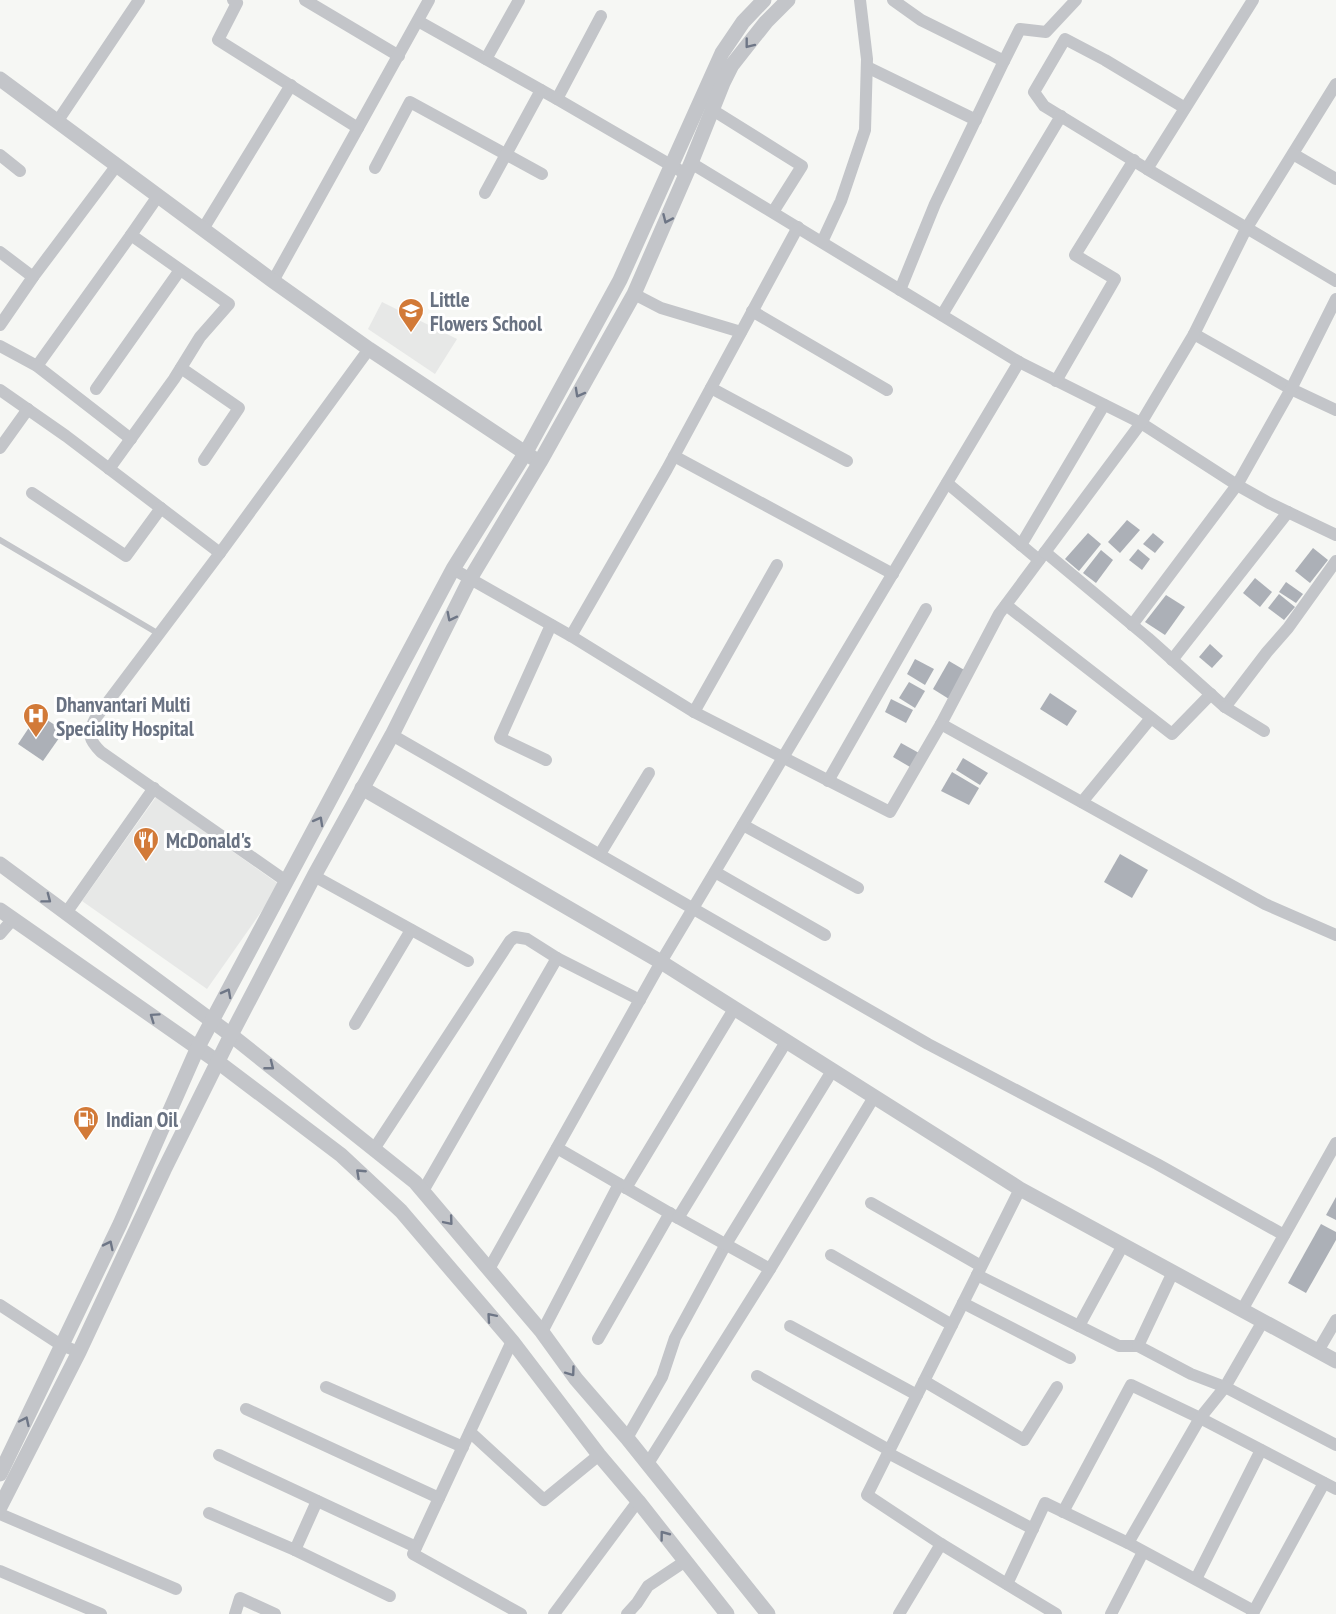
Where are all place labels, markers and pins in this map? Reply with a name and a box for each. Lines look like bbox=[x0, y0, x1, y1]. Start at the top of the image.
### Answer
place label: Little Flowers School bbox=[430, 286, 543, 337]
school or university icon: Little Flowers School bbox=[396, 296, 426, 334]
place label: Dhanvantari Multi Speciality Hospital bbox=[56, 691, 195, 742]
hospital icon: Dhanvantari Multi Speciality Hospital bbox=[21, 701, 51, 739]
restaurant icon: McDonald's bbox=[131, 825, 161, 863]
place label: McDonald's bbox=[166, 827, 251, 854]
fuel station icon: Indian Oil bbox=[71, 1104, 101, 1142]
place label: Indian Oil bbox=[106, 1106, 179, 1133]

